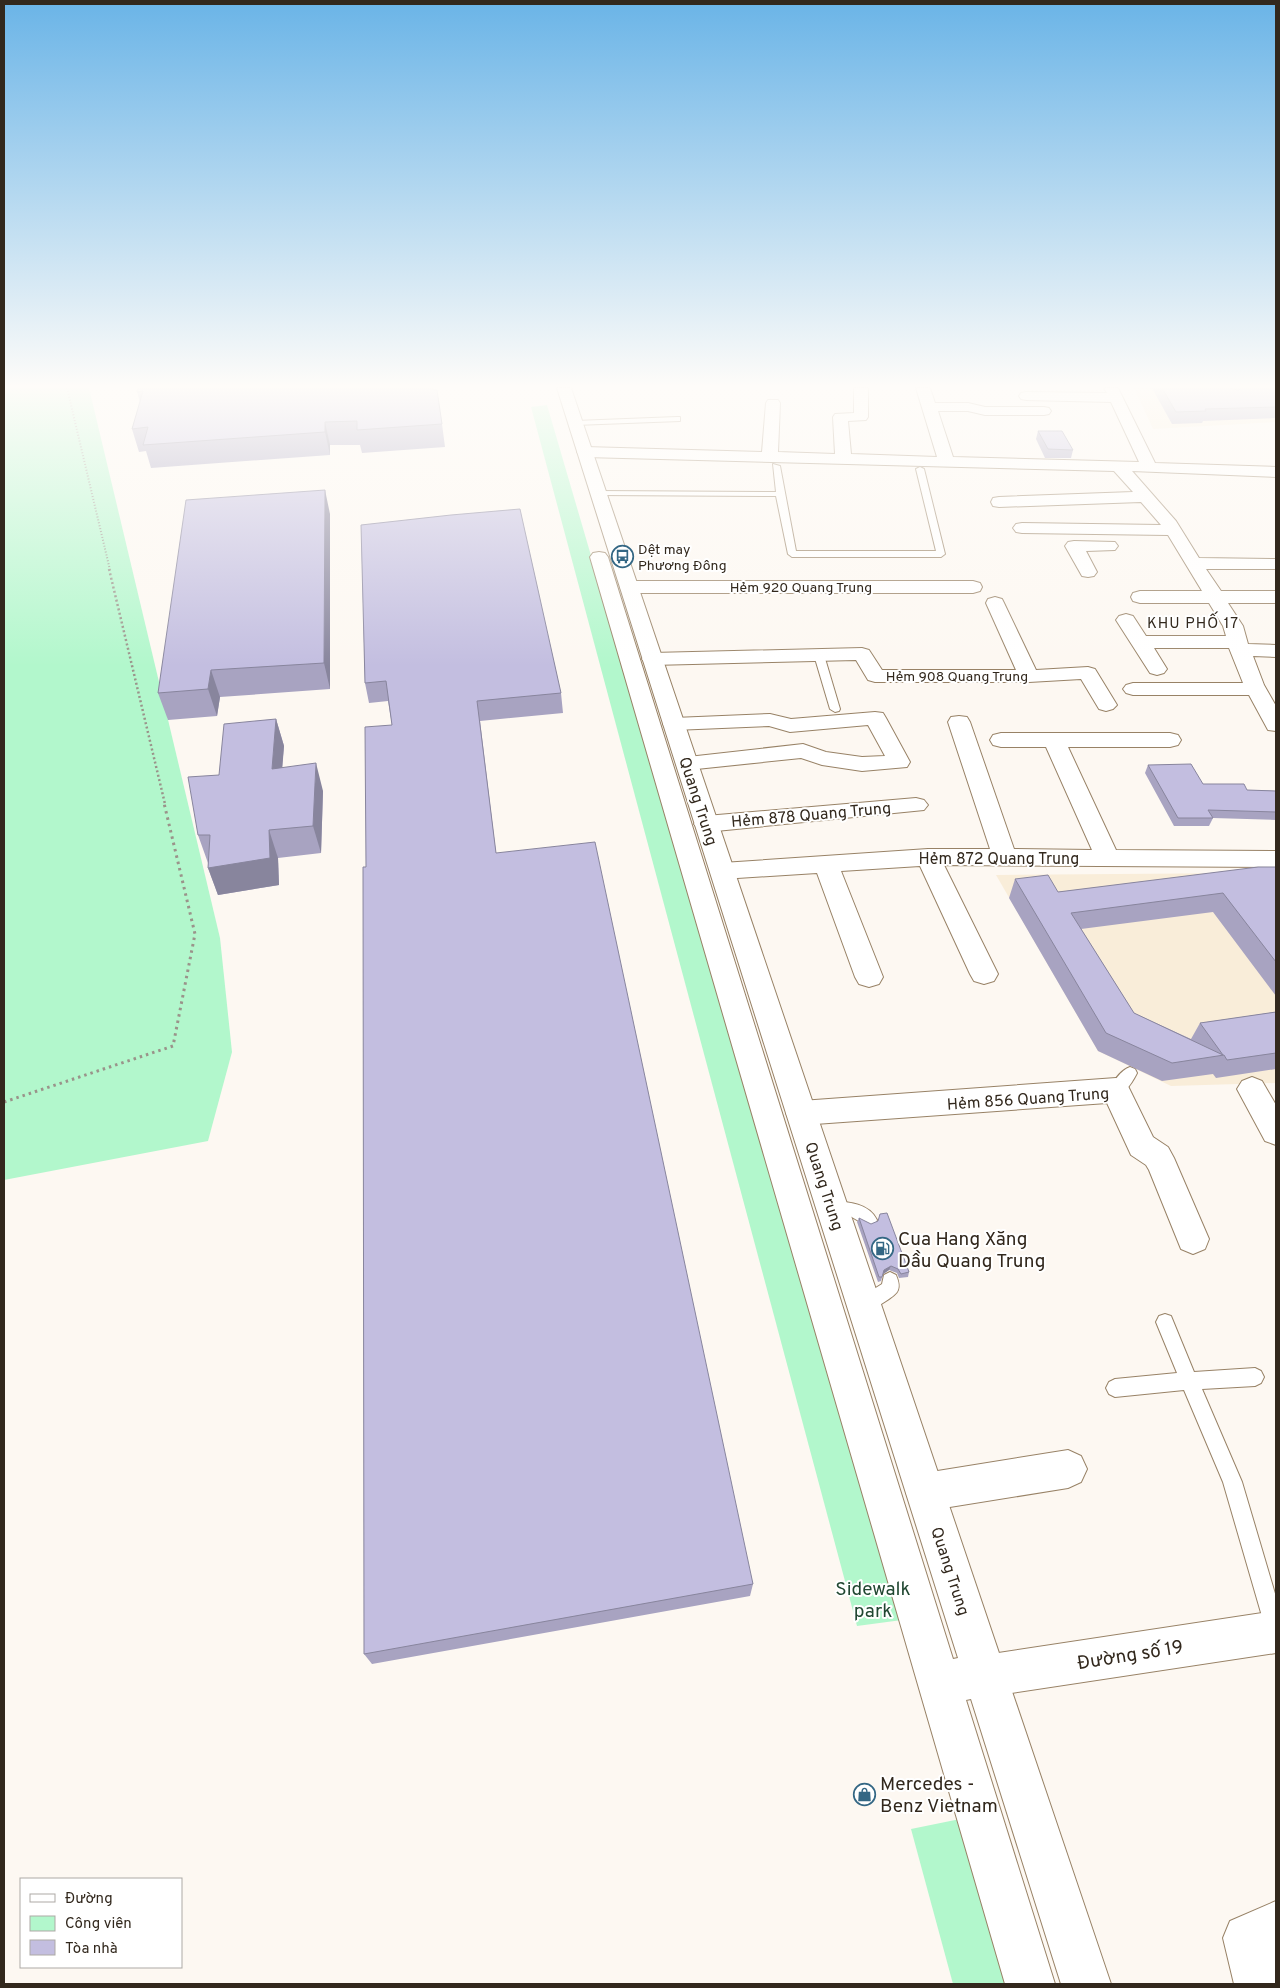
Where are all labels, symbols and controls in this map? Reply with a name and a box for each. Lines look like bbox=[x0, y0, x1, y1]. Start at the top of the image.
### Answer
place label: Dệt may Phương Đông bbox=[638, 542, 727, 575]
bus stop icon: Dệt may Phương Đông bbox=[610, 545, 634, 569]
street label: Hẻm 920 Quang Trung bbox=[730, 580, 872, 597]
district label: KHU PHỐ 17 bbox=[1147, 611, 1239, 634]
street label: Hẻm 908 Quang Trung bbox=[886, 669, 1028, 686]
street label: Quang Trung bbox=[673, 755, 721, 849]
street label: Hẻm 878 Quang Trung bbox=[730, 799, 892, 833]
street label: Hẻm 872 Quang Trung bbox=[919, 850, 1079, 870]
street label: Hẻm 856 Quang Trung bbox=[946, 1084, 1110, 1116]
street label: Quang Trung bbox=[799, 1140, 847, 1234]
place label: Cua Hang Xăng Dầu Quang Trung bbox=[898, 1228, 1045, 1274]
fuel station icon: Cua Hang Xăng Dầu Quang Trung bbox=[870, 1237, 894, 1261]
street label: Quang Trung bbox=[925, 1525, 973, 1619]
park label: Sidewalk park bbox=[835, 1578, 911, 1624]
street label: Đường số 19 bbox=[1076, 1636, 1185, 1676]
place label: Mercedes - Benz Vietnam bbox=[880, 1773, 998, 1819]
shop icon: Mercedes - Benz Vietnam bbox=[852, 1782, 876, 1806]
legend bbox=[20, 1878, 182, 1968]
text: Đường bbox=[65, 1890, 113, 1909]
text: Công viên bbox=[65, 1915, 132, 1934]
text: Tòa nhà bbox=[65, 1940, 118, 1959]

